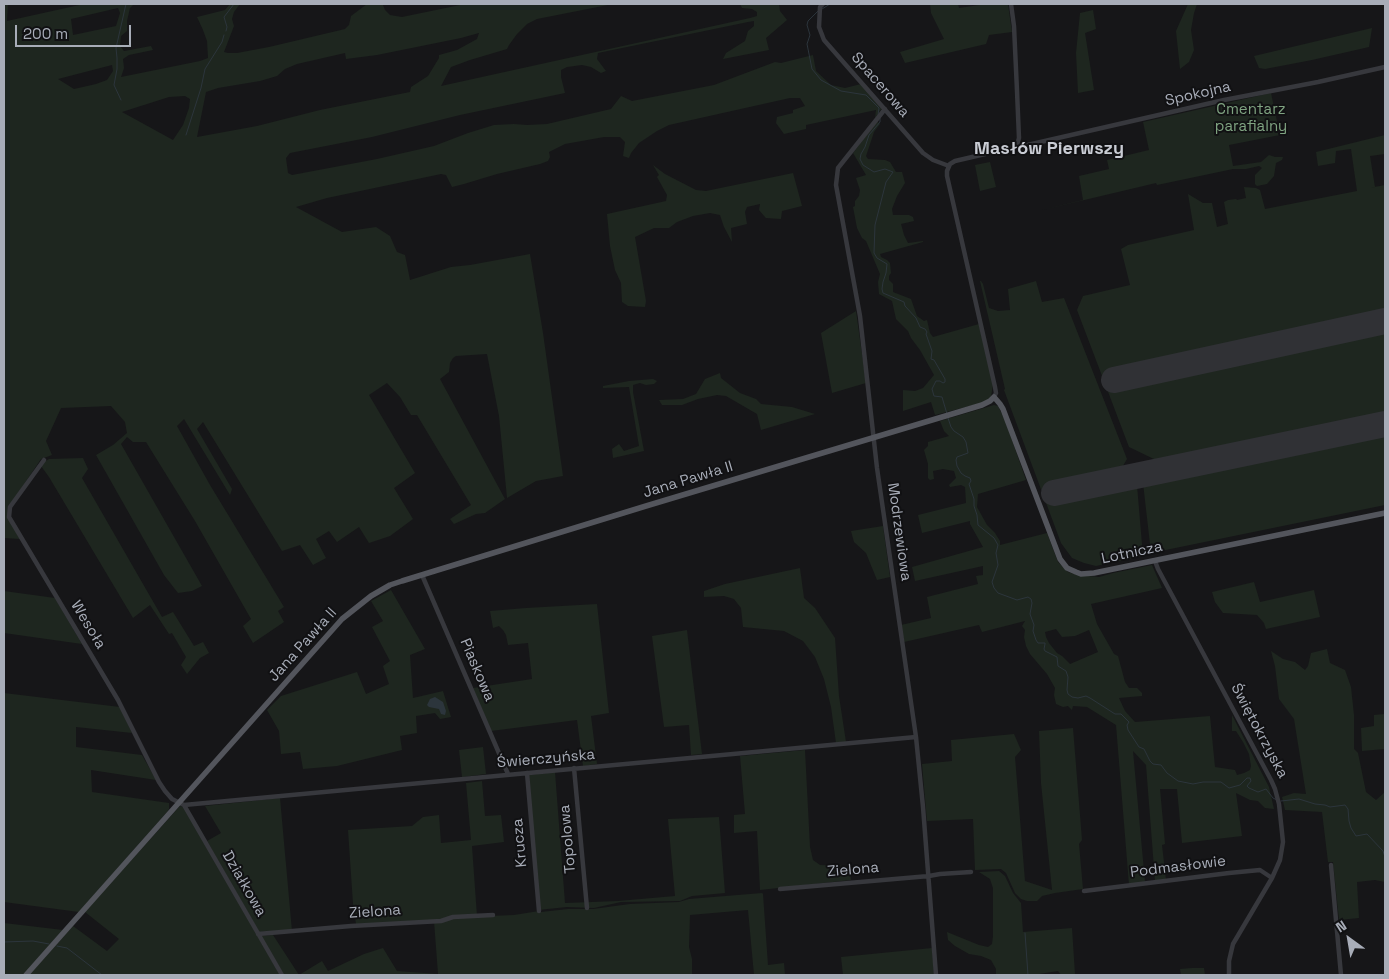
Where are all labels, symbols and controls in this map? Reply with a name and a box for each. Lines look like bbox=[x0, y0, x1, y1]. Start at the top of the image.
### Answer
scale bar bbox=[18, 15, 134, 47]
text: 200 m bbox=[23, 24, 68, 43]
street label: Spacerowa bbox=[847, 49, 913, 121]
street label: Spokojna bbox=[1164, 78, 1232, 110]
park label: Cmentarz parafialny bbox=[1215, 101, 1287, 136]
district label: Masłów Pierwszy bbox=[974, 138, 1124, 160]
street label: Jana Pawła II bbox=[641, 458, 735, 502]
street label: Modrzewiowa bbox=[883, 482, 915, 582]
street label: Lotnicza bbox=[1100, 538, 1164, 568]
street label: Wesoła bbox=[67, 598, 109, 652]
street label: Jana Pawła II bbox=[265, 604, 341, 686]
street label: Piaskowa bbox=[456, 636, 498, 704]
street label: Świętokrzyska bbox=[1227, 681, 1291, 781]
street label: Świerczyńska bbox=[496, 746, 596, 772]
street label: Topolowa bbox=[556, 804, 580, 874]
street label: Krucza bbox=[509, 818, 531, 868]
street label: Działkowa bbox=[218, 848, 270, 920]
street label: Podmasłowie bbox=[1129, 852, 1227, 882]
street label: Zielona bbox=[826, 859, 880, 881]
street label: Zielona bbox=[348, 901, 402, 923]
north arrow bbox=[1324, 914, 1374, 964]
text: N bbox=[1332, 916, 1350, 936]

